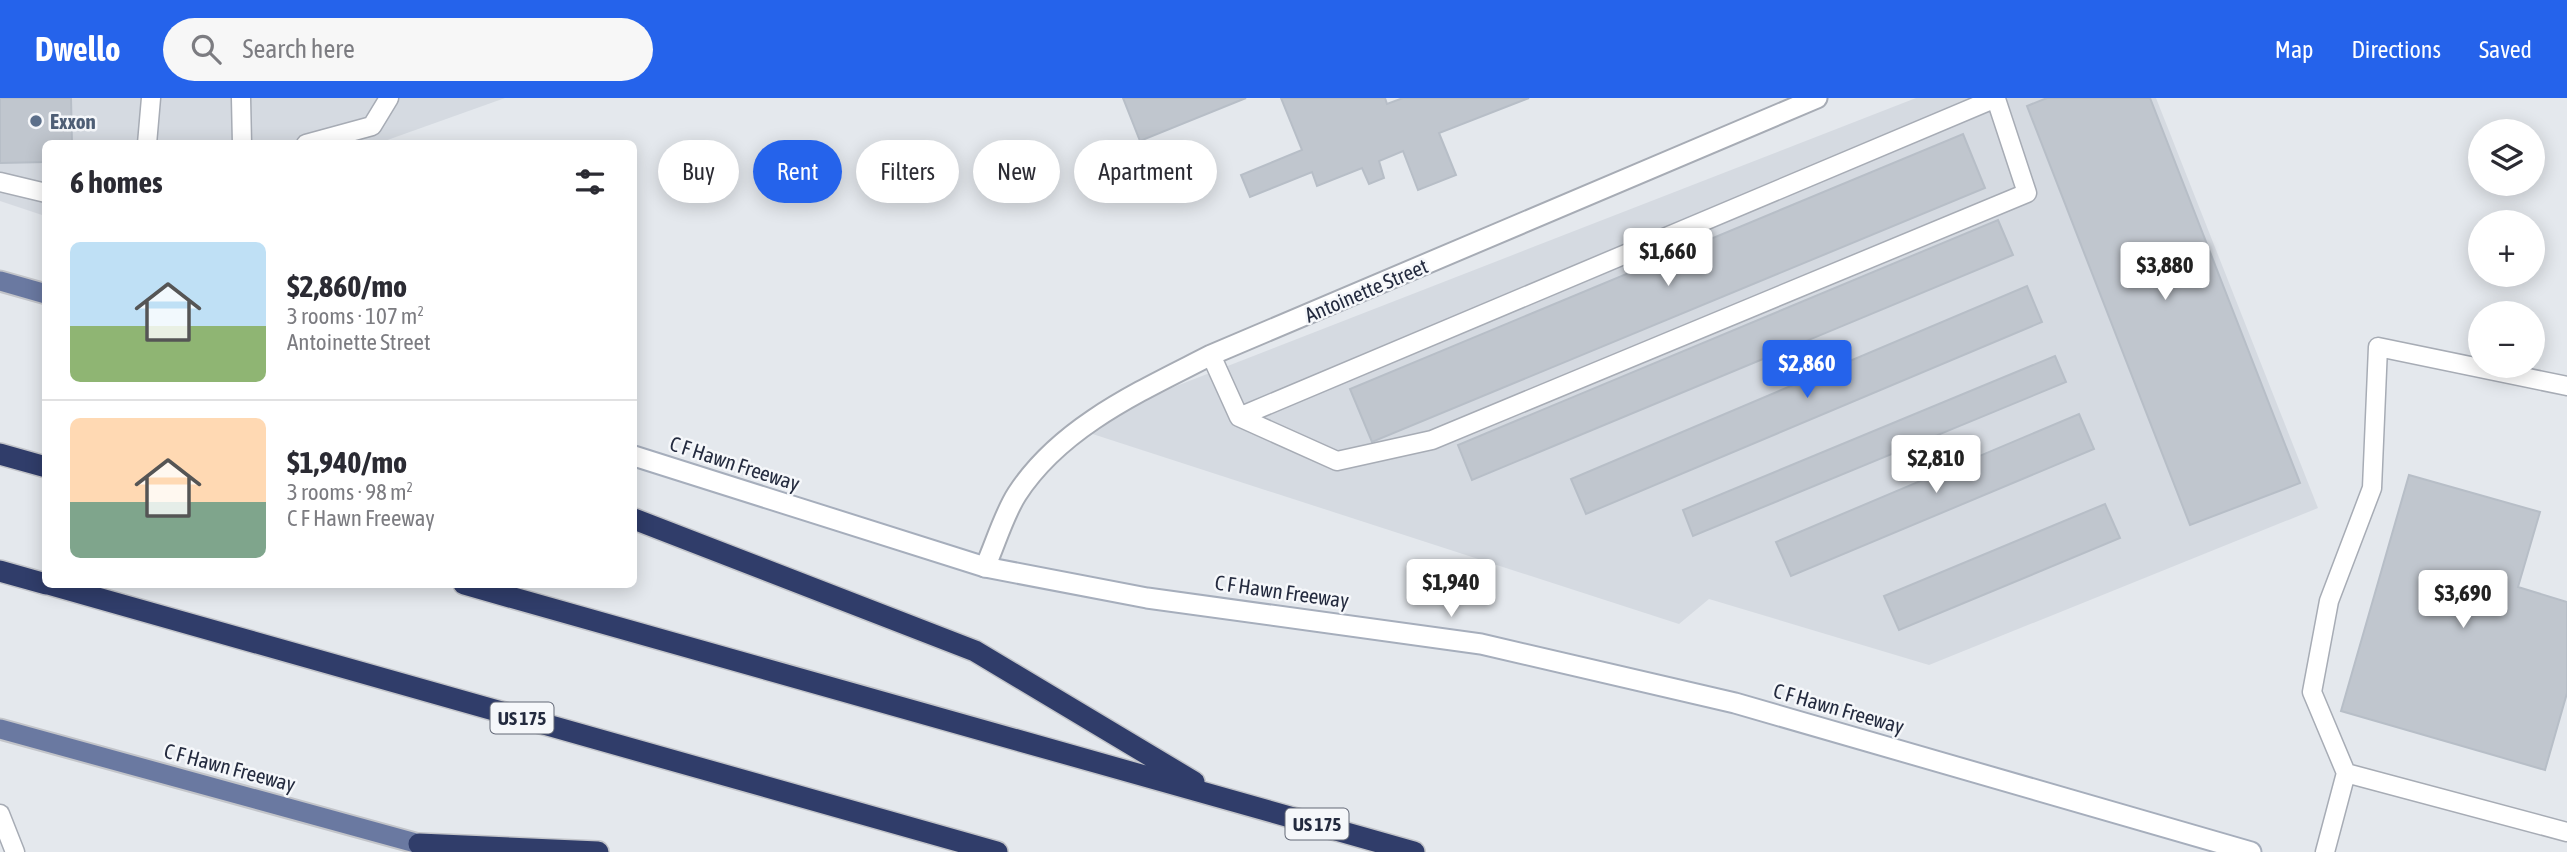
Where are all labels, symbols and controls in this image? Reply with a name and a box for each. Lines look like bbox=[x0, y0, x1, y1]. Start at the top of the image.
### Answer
search box bbox=[163, 18, 653, 81]
text: Dwello bbox=[35, 30, 121, 68]
icon: search bbox=[187, 30, 225, 68]
text: Search here bbox=[243, 34, 355, 64]
text: Map bbox=[2275, 36, 2313, 63]
text: Directions bbox=[2351, 36, 2441, 63]
text: Saved bbox=[2479, 36, 2532, 63]
place label: Exxon bbox=[50, 109, 96, 133]
marker: Exxon bbox=[28, 113, 44, 129]
map controls bbox=[2468, 119, 2545, 378]
button: layers bbox=[2468, 119, 2545, 196]
chip: Buy bbox=[658, 140, 739, 203]
chip: Rent bbox=[753, 140, 842, 203]
chip: Filters bbox=[856, 140, 959, 203]
chip: New bbox=[973, 140, 1060, 203]
chip: Apartment bbox=[1074, 140, 1217, 203]
icon: filters bbox=[571, 163, 609, 201]
text: 6 homes bbox=[70, 165, 163, 199]
button: + bbox=[2468, 210, 2545, 287]
pin: $1,660 bbox=[1611, 228, 1725, 288]
text: $1,660 bbox=[1640, 238, 1697, 264]
pin: $3,880 bbox=[2108, 242, 2222, 302]
text: $3,880 bbox=[2137, 252, 2194, 278]
street label: Antoinette Street bbox=[1301, 253, 1431, 327]
text: $2,860/mo bbox=[287, 269, 407, 303]
icon: home bbox=[126, 270, 210, 354]
button: − bbox=[2468, 301, 2545, 378]
text: 3 rooms · 107 m² bbox=[287, 303, 424, 329]
text: Antoinette Street bbox=[287, 329, 431, 355]
pin: $2,860 bbox=[1750, 341, 1864, 400]
text: $2,860 bbox=[1779, 350, 1836, 376]
street label: C F Hawn Freeway bbox=[667, 431, 803, 495]
pin: $2,810 bbox=[1879, 436, 1993, 495]
text: $1,940/mo bbox=[287, 445, 407, 479]
text: $2,810 bbox=[1908, 445, 1965, 471]
icon: home bbox=[126, 446, 210, 530]
text: 3 rooms · 98 m² bbox=[287, 479, 413, 505]
text: C F Hawn Freeway bbox=[287, 505, 435, 531]
pin: $1,940 bbox=[1394, 560, 1508, 619]
text: $1,940 bbox=[1423, 569, 1480, 595]
street label: C F Hawn Freeway bbox=[1214, 570, 1351, 612]
pin: $3,690 bbox=[2406, 570, 2520, 630]
text: $3,690 bbox=[2435, 580, 2492, 606]
street label: C F Hawn Freeway bbox=[1771, 678, 1908, 738]
road number: US 175 bbox=[490, 702, 554, 734]
street label: C F Hawn Freeway bbox=[162, 738, 299, 796]
road number: US 175 bbox=[1286, 808, 1348, 839]

